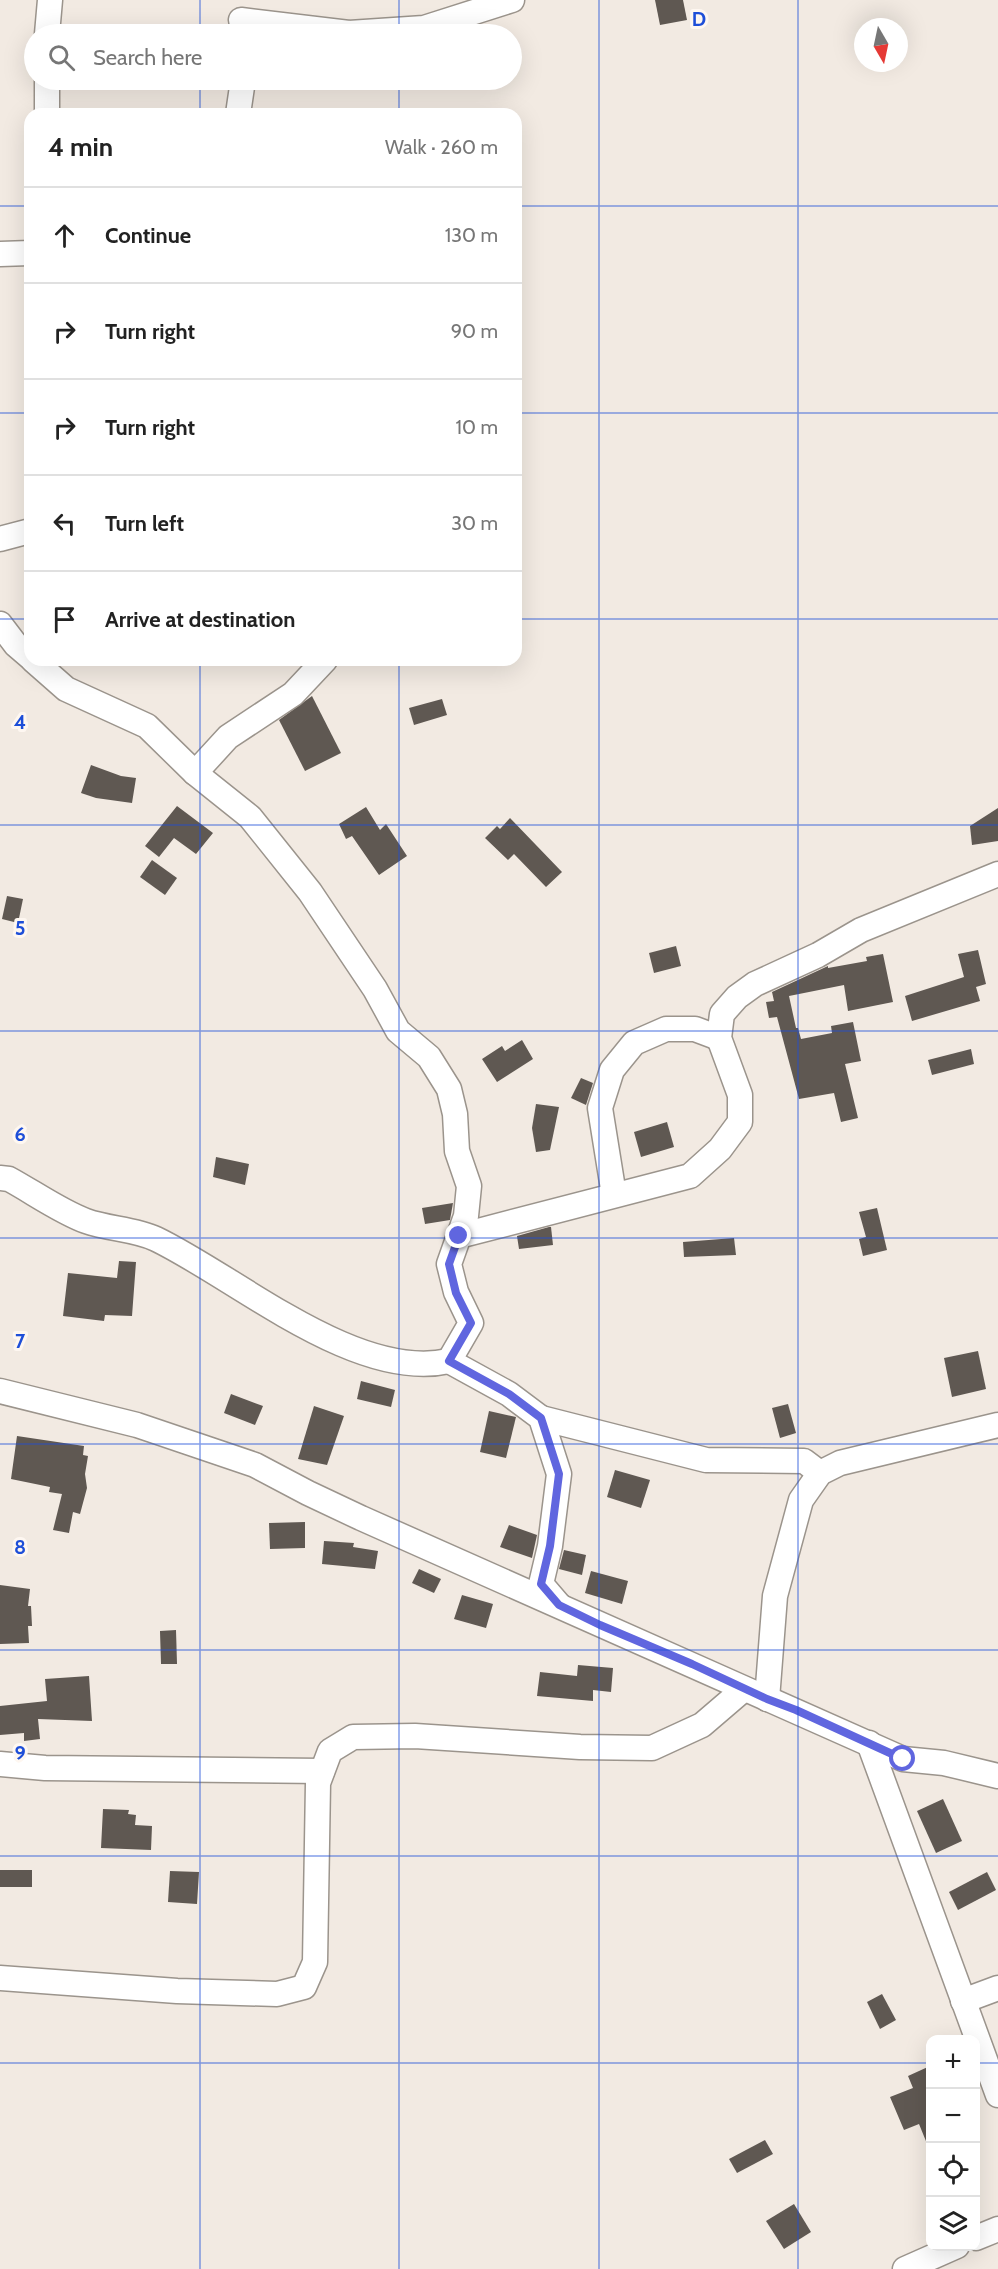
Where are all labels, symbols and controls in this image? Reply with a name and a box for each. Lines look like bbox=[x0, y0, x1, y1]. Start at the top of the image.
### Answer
text: D bbox=[692, 7, 706, 31]
north arrow bbox=[854, 18, 908, 72]
search box bbox=[24, 24, 522, 90]
icon: search bbox=[45, 41, 78, 74]
text: Search here bbox=[93, 44, 202, 71]
text: 4 min bbox=[48, 131, 113, 163]
text: Walk · 260 m bbox=[385, 135, 498, 159]
icon: ahead bbox=[48, 219, 81, 252]
text: Continue bbox=[105, 222, 191, 249]
text: 130 m bbox=[445, 223, 498, 247]
icon: right bbox=[48, 315, 81, 348]
text: Turn right bbox=[105, 318, 195, 345]
text: 90 m bbox=[451, 319, 498, 343]
icon: right bbox=[48, 411, 81, 444]
text: Turn right bbox=[105, 414, 195, 441]
text: 10 m bbox=[455, 415, 498, 439]
icon: left bbox=[48, 507, 81, 540]
text: Turn left bbox=[105, 510, 184, 537]
text: 30 m bbox=[451, 511, 498, 535]
icon: arrive bbox=[48, 603, 81, 636]
text: Arrive at destination bbox=[105, 606, 295, 633]
text: 4 bbox=[14, 710, 26, 734]
text: 5 bbox=[15, 916, 25, 940]
text: 6 bbox=[14, 1122, 26, 1146]
route end bbox=[445, 1222, 471, 1248]
text: 7 bbox=[15, 1329, 26, 1353]
text: 8 bbox=[14, 1535, 26, 1559]
text: 9 bbox=[14, 1741, 26, 1765]
route start bbox=[889, 1745, 915, 1771]
map controls bbox=[926, 2035, 980, 2251]
button: + bbox=[926, 2035, 980, 2089]
button: − bbox=[926, 2089, 980, 2143]
button: locate bbox=[926, 2143, 980, 2197]
button: layers bbox=[926, 2197, 980, 2251]

